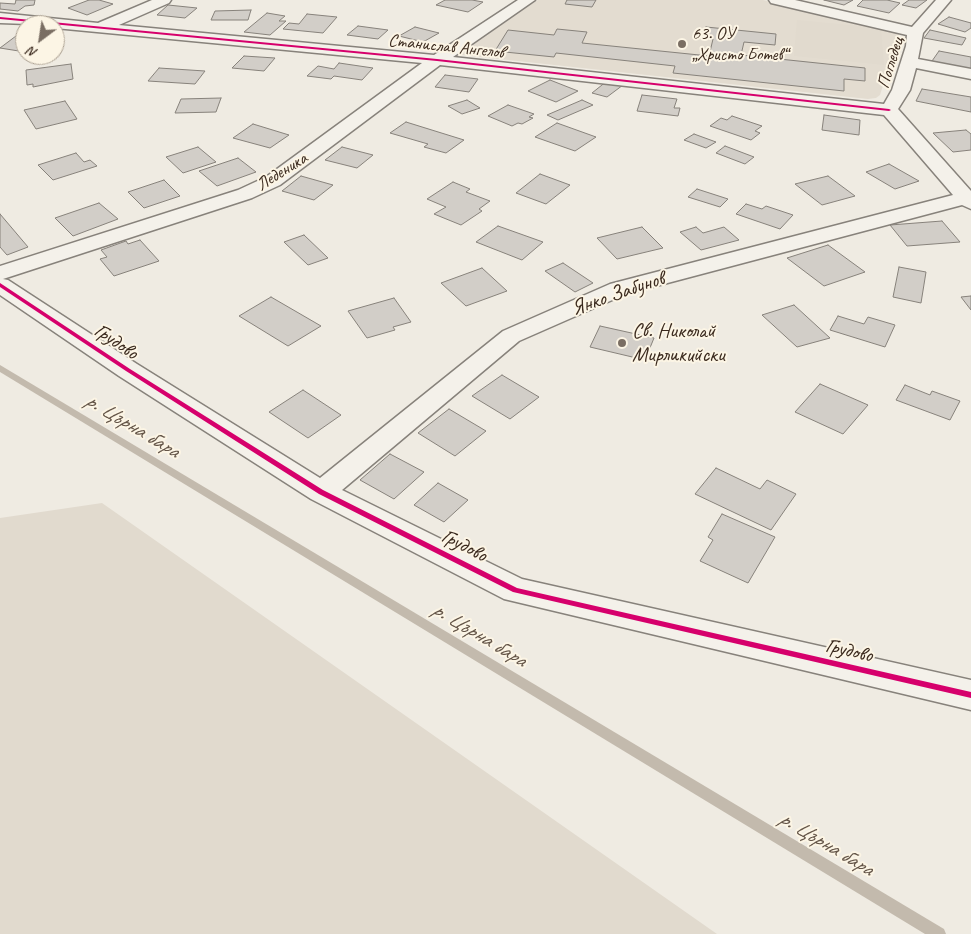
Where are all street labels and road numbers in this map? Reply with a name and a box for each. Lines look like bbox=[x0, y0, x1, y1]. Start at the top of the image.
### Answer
street label: Станислав Ангелов bbox=[387, 30, 505, 64]
street label: Погледец bbox=[873, 35, 909, 91]
street label: Леденика bbox=[252, 148, 312, 196]
street label: Янко Забунов bbox=[568, 266, 668, 322]
street label: Грудово bbox=[89, 318, 143, 366]
street label: Грудово bbox=[437, 524, 491, 568]
street label: Грудово bbox=[823, 633, 875, 669]

